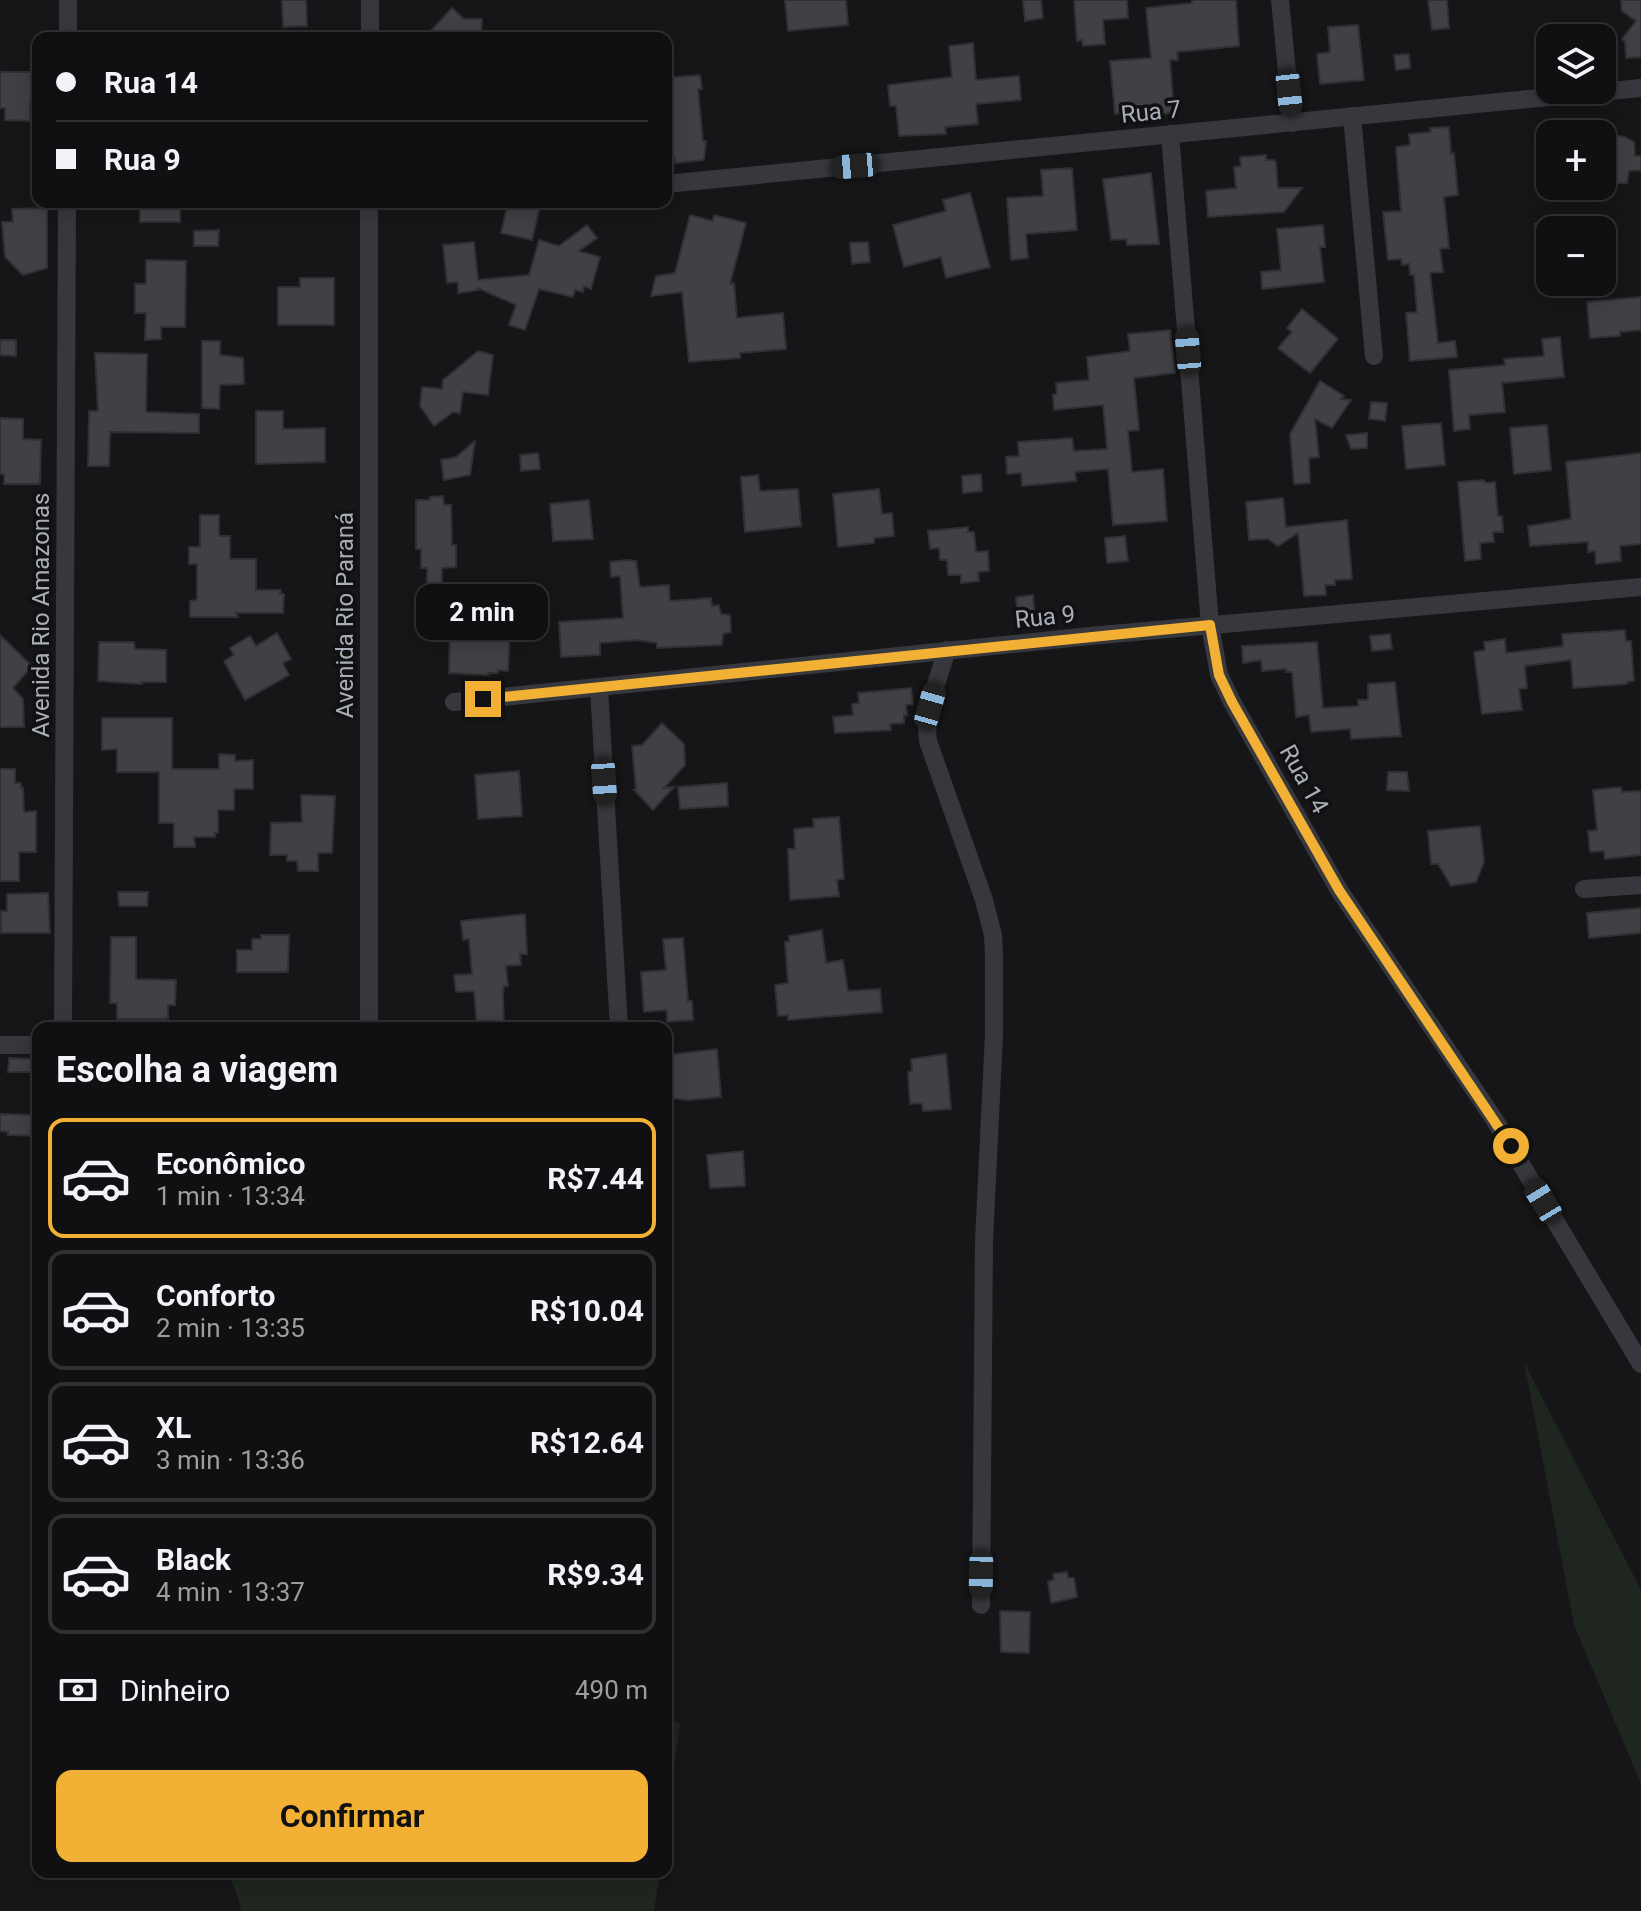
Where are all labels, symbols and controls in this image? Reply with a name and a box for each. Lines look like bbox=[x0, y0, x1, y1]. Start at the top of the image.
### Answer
map controls bbox=[1536, 24, 1616, 296]
button: layers bbox=[1536, 24, 1616, 104]
text: Rua 14 bbox=[104, 65, 198, 100]
car bbox=[1275, 67, 1303, 117]
street label: Rua 7 bbox=[1119, 95, 1183, 129]
button: + bbox=[1536, 120, 1616, 200]
text: Rua 9 bbox=[104, 142, 181, 177]
car bbox=[830, 152, 880, 180]
button: − bbox=[1536, 216, 1616, 296]
car bbox=[1174, 326, 1202, 376]
street label: Avenida Rio Amazonas bbox=[27, 492, 55, 738]
street label: Avenida Rio Paraná bbox=[331, 512, 359, 718]
callout: 2 min bbox=[417, 583, 549, 639]
text: 2 min bbox=[449, 597, 515, 627]
street label: Rua 9 bbox=[1013, 600, 1077, 634]
car bbox=[912, 680, 948, 732]
route end bbox=[465, 681, 501, 717]
street label: Rua 14 bbox=[1274, 740, 1334, 818]
car bbox=[590, 756, 618, 806]
text: Escolha a viagem bbox=[56, 1049, 338, 1091]
route start bbox=[1493, 1128, 1529, 1164]
icon: car bbox=[60, 1142, 132, 1214]
text: Econômico bbox=[156, 1146, 305, 1181]
text: R$7.44 bbox=[547, 1161, 644, 1196]
car bbox=[1520, 1174, 1566, 1228]
text: 1 min · 13:34 bbox=[156, 1181, 305, 1211]
icon: car bbox=[60, 1274, 132, 1346]
text: Conforto bbox=[156, 1278, 275, 1313]
text: R$10.04 bbox=[530, 1293, 644, 1328]
text: 2 min · 13:35 bbox=[156, 1313, 305, 1343]
icon: car bbox=[60, 1406, 132, 1478]
text: XL bbox=[156, 1410, 191, 1445]
text: R$12.64 bbox=[530, 1425, 644, 1460]
text: 3 min · 13:36 bbox=[156, 1445, 305, 1475]
icon: car bbox=[60, 1538, 132, 1610]
text: Black bbox=[156, 1542, 231, 1577]
car bbox=[969, 1550, 993, 1598]
text: R$9.34 bbox=[547, 1557, 644, 1592]
text: 4 min · 13:37 bbox=[156, 1577, 305, 1607]
icon: cash bbox=[56, 1668, 100, 1712]
text: Dinheiro bbox=[120, 1673, 230, 1708]
text: 490 m bbox=[575, 1675, 648, 1705]
button: Confirmar bbox=[56, 1770, 648, 1862]

